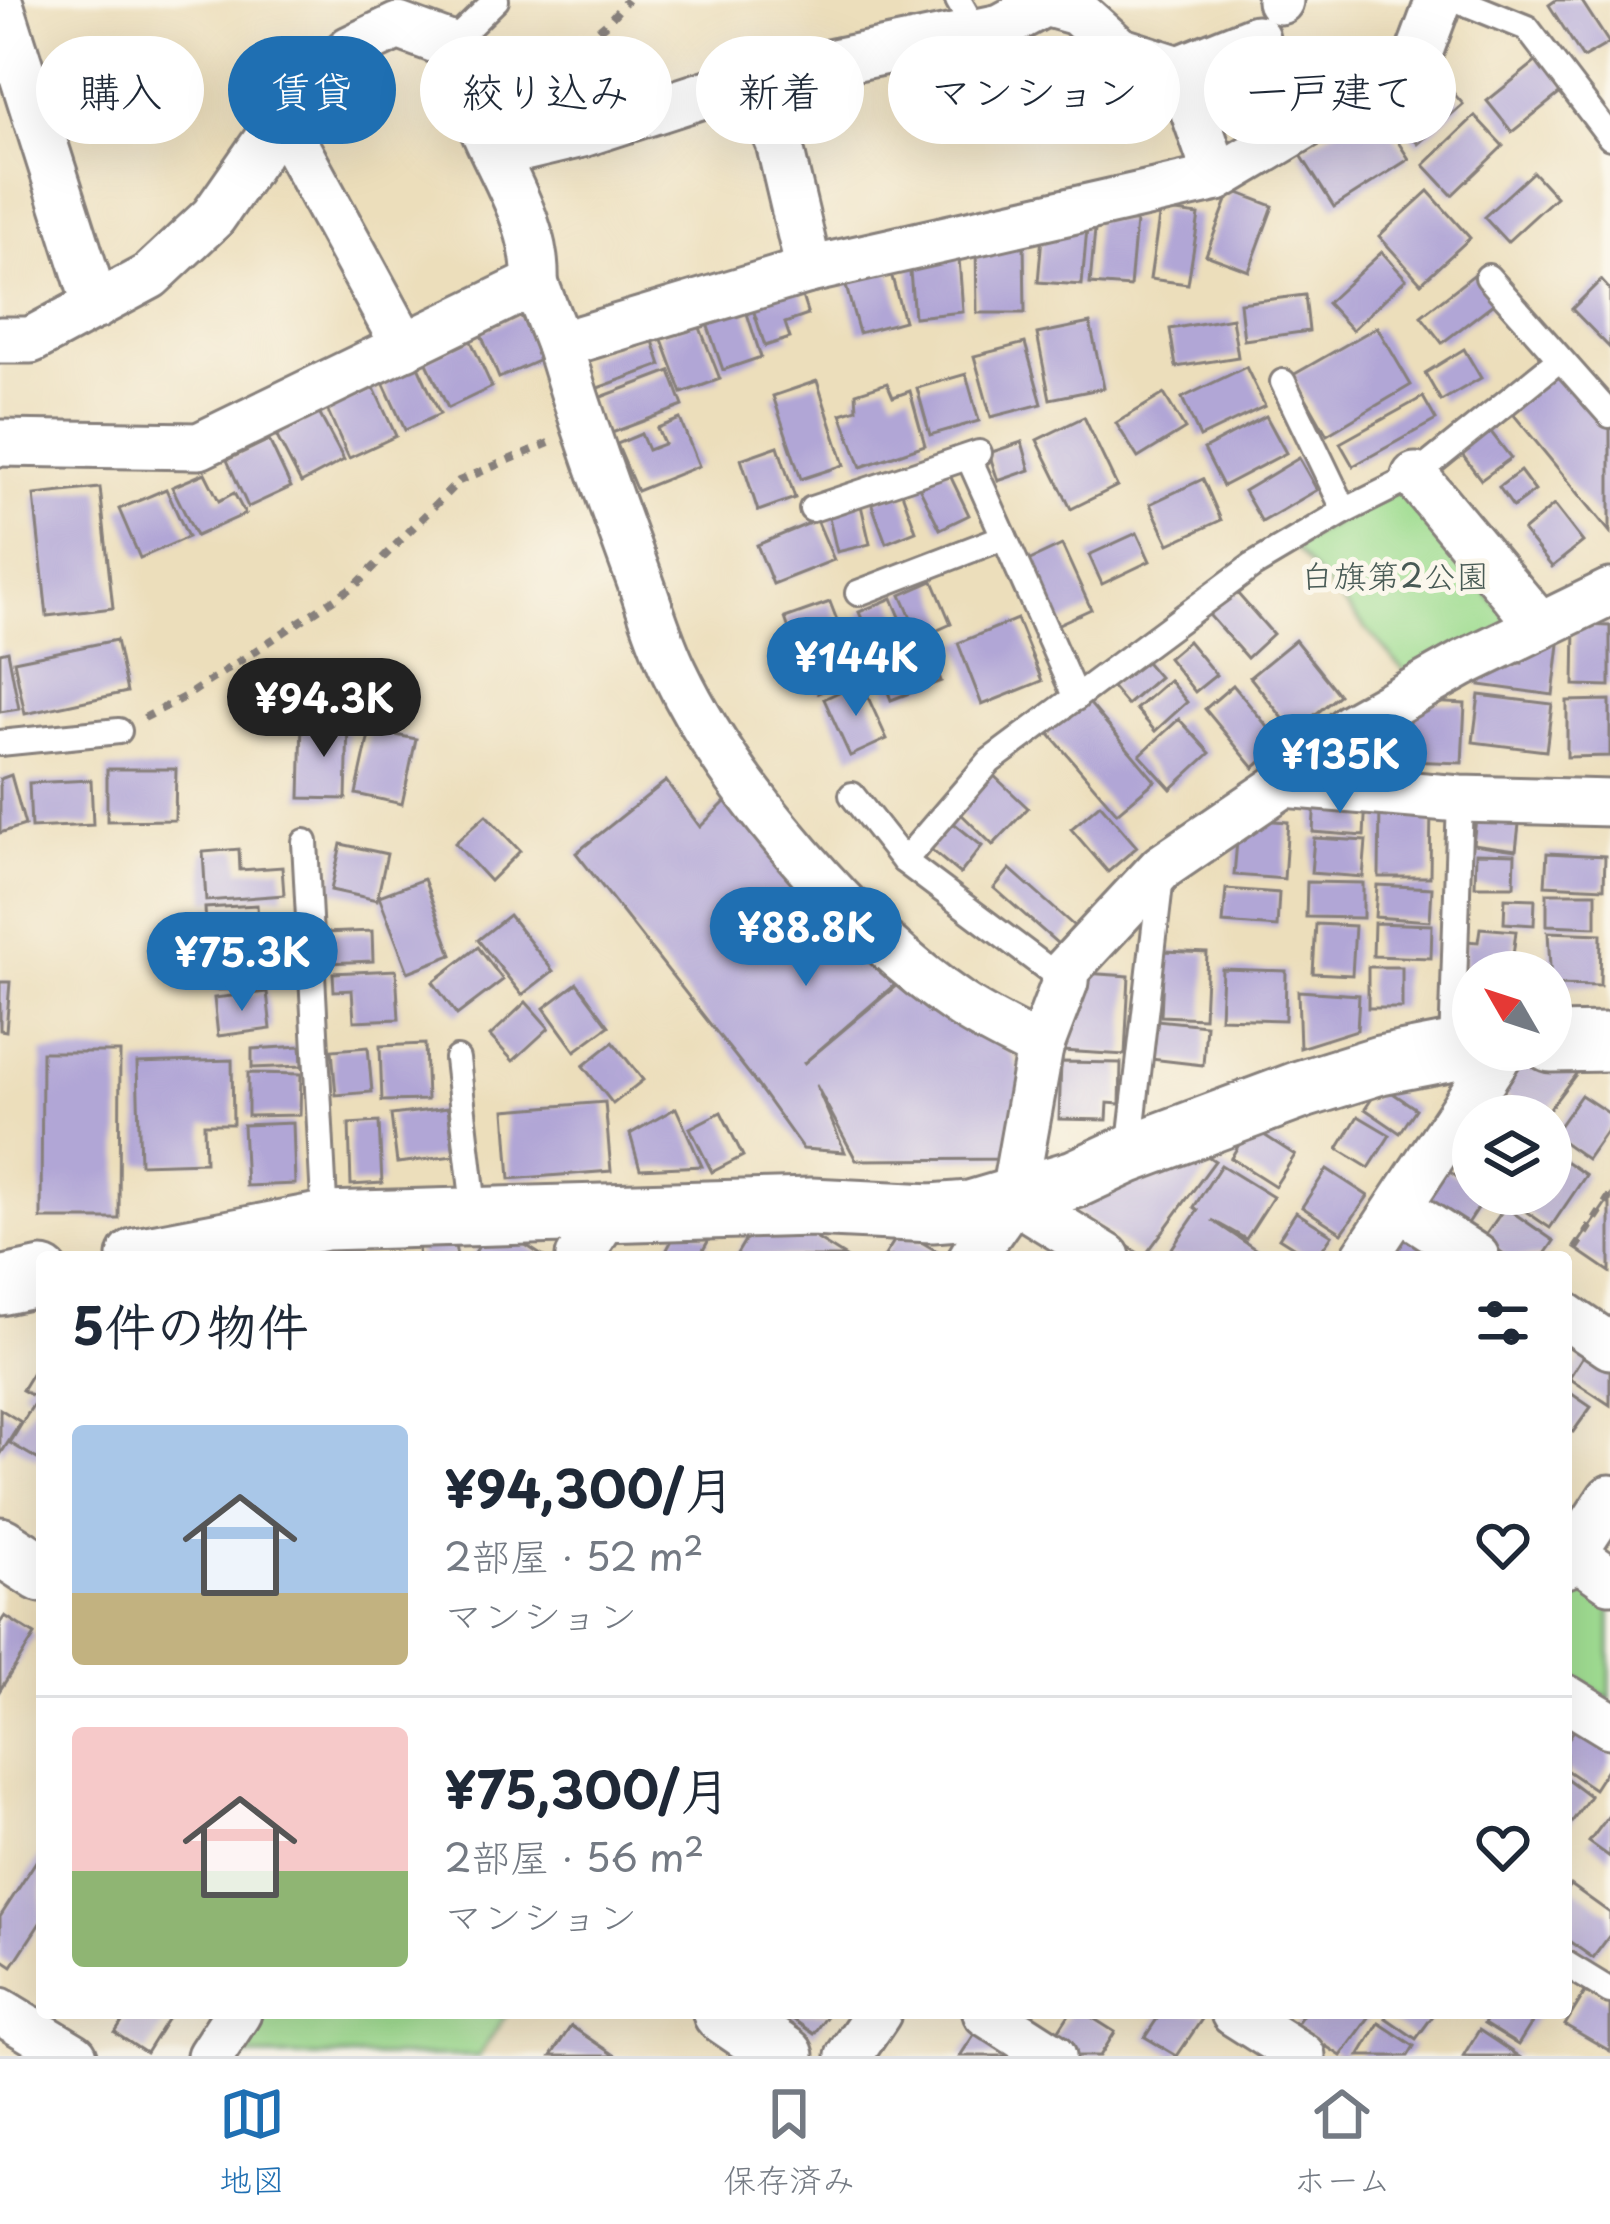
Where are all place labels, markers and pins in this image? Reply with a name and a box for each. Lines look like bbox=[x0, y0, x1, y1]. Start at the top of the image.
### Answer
pin: ¥144K bbox=[772, 617, 940, 719]
pin: ¥94.3K bbox=[226, 658, 422, 760]
pin: ¥135K bbox=[1256, 714, 1424, 816]
pin: ¥88.8K bbox=[708, 887, 904, 989]
pin: ¥75.3K bbox=[144, 912, 340, 1014]

